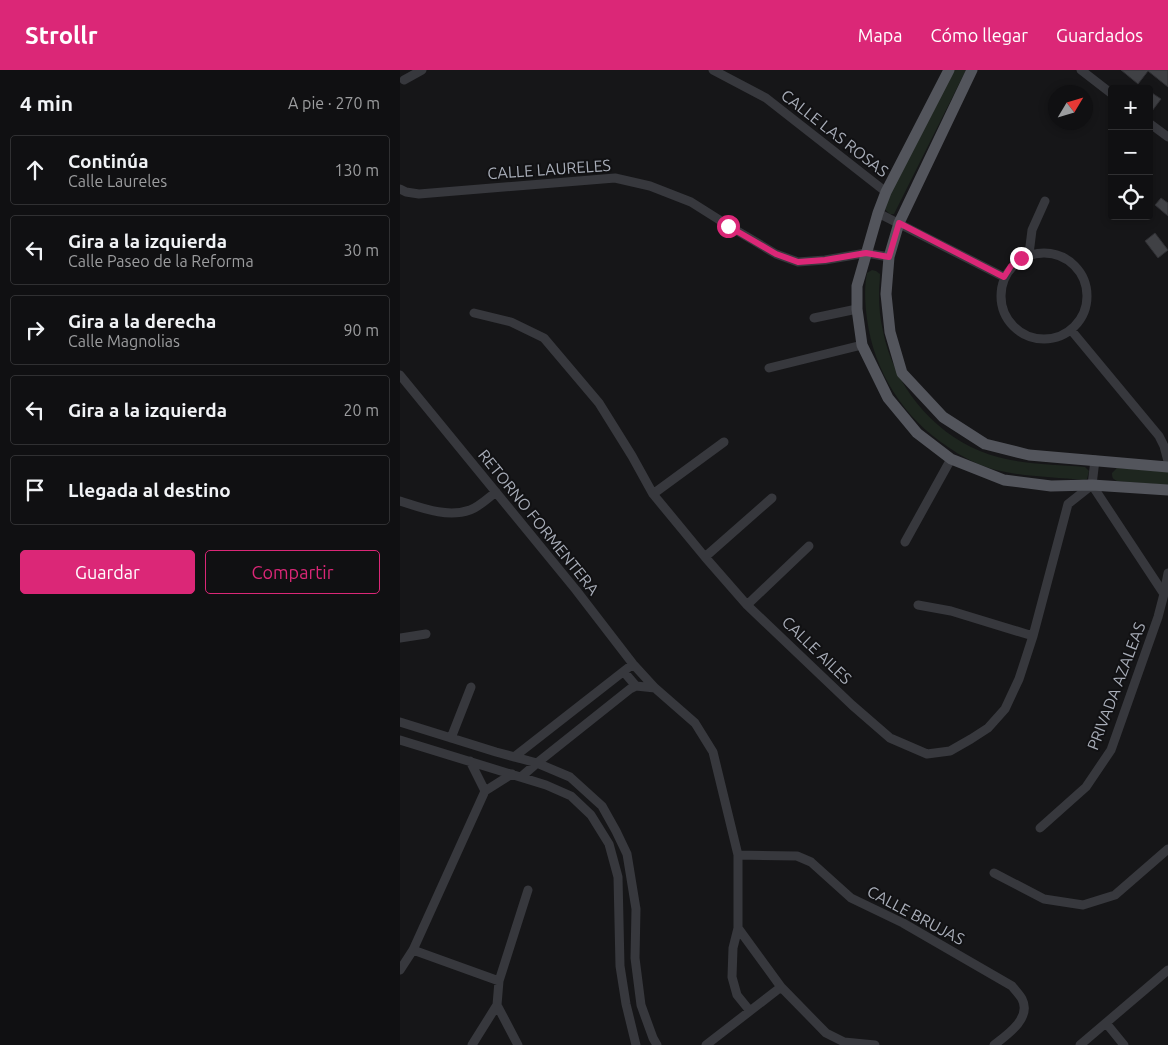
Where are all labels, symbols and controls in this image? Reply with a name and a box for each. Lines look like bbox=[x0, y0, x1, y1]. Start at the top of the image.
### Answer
text: Strollr bbox=[25, 22, 98, 49]
text: Mapa bbox=[858, 25, 903, 45]
text: Cómo llegar bbox=[931, 25, 1028, 45]
text: Guardados bbox=[1056, 25, 1143, 45]
north arrow bbox=[1048, 85, 1093, 130]
map controls bbox=[1108, 85, 1153, 220]
button: + bbox=[1108, 85, 1153, 130]
street label: CALLE LAS ROSAS bbox=[778, 86, 892, 180]
text: 4 min bbox=[20, 91, 73, 115]
text: A pie · 270 m bbox=[288, 94, 380, 112]
button: − bbox=[1108, 130, 1153, 175]
text: Continúa bbox=[68, 150, 149, 172]
icon: ahead bbox=[21, 156, 49, 184]
street label: CALLE LAURELES bbox=[487, 156, 611, 182]
text: 130 m bbox=[334, 161, 379, 179]
text: Calle Laureles bbox=[68, 172, 167, 190]
button: locate bbox=[1108, 175, 1153, 220]
route start bbox=[717, 215, 740, 238]
text: Gira a la izquierda bbox=[68, 230, 227, 252]
icon: left bbox=[21, 236, 49, 264]
text: 30 m bbox=[343, 241, 379, 259]
route end bbox=[1010, 247, 1033, 270]
text: Calle Paseo de la Reforma bbox=[68, 252, 254, 270]
text: Gira a la derecha bbox=[68, 310, 216, 332]
icon: right bbox=[21, 316, 49, 344]
text: 90 m bbox=[343, 321, 379, 339]
text: Calle Magnolias bbox=[68, 332, 180, 350]
icon: left bbox=[21, 396, 49, 424]
text: Gira a la izquierda bbox=[68, 399, 227, 421]
text: 20 m bbox=[343, 401, 379, 419]
street label: RETORNO FORMENTERA bbox=[475, 446, 603, 599]
icon: arrive bbox=[21, 476, 49, 504]
text: Llegada al destino bbox=[68, 479, 231, 501]
button: Guardar bbox=[20, 550, 195, 594]
button: Compartir bbox=[205, 550, 380, 594]
street label: CALLE AILES bbox=[779, 612, 855, 688]
street label: PRIVADA AZALEAS bbox=[1083, 620, 1149, 752]
street label: CALLE BRUJAS bbox=[864, 882, 968, 948]

